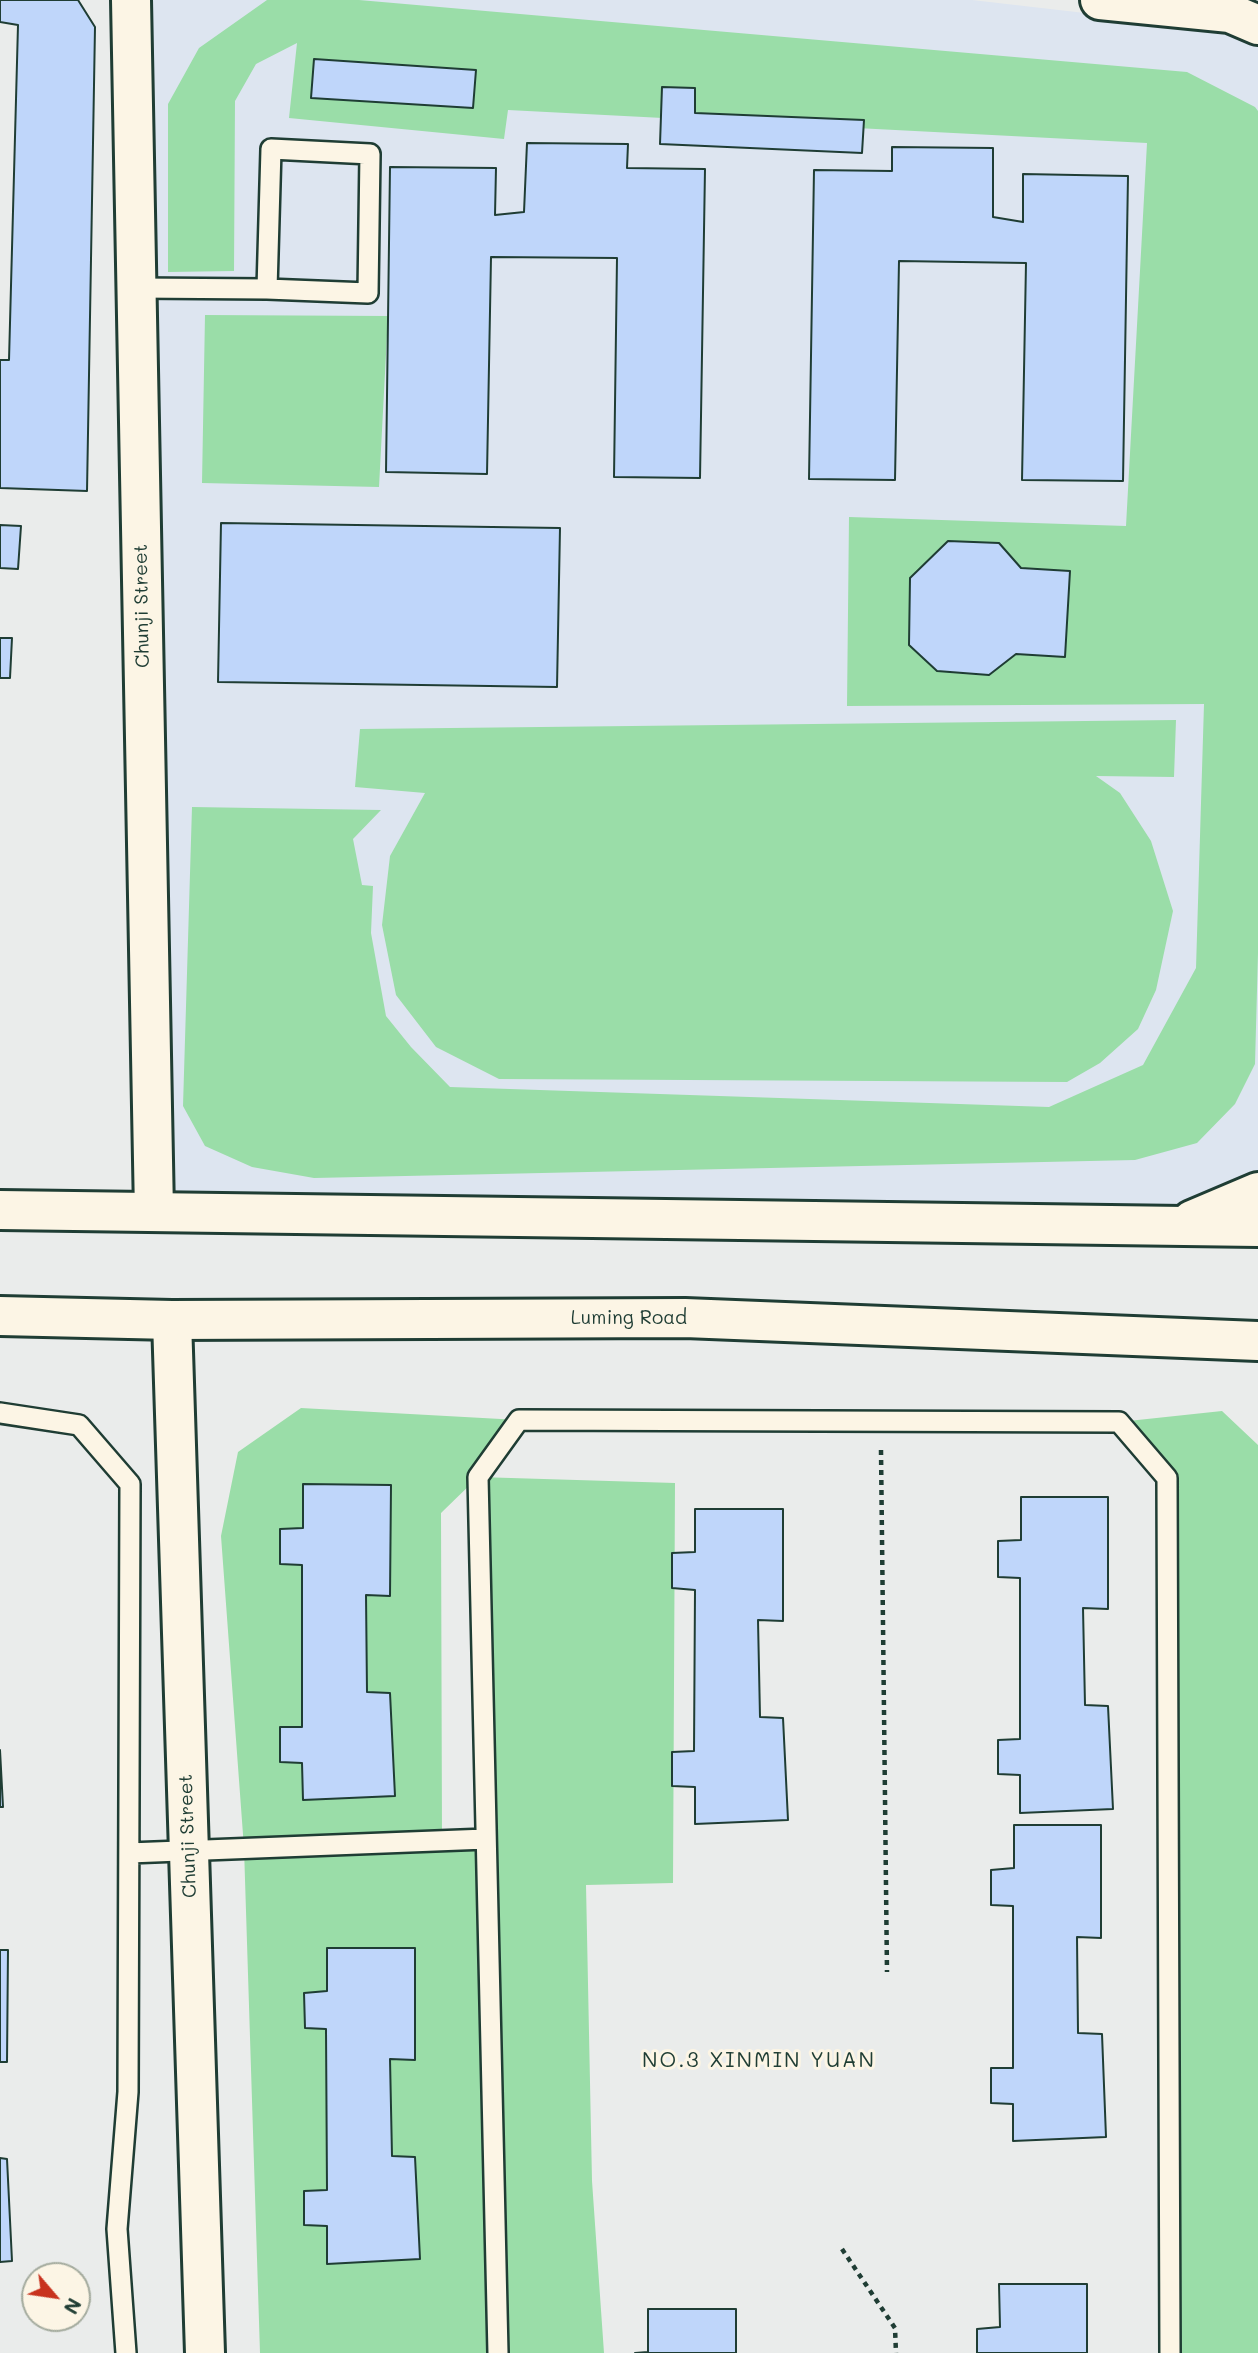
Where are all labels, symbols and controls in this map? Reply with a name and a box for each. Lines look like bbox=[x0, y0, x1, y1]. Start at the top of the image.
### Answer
street label: Chunji Street bbox=[130, 544, 154, 668]
street label: Luming Road bbox=[571, 1307, 687, 1329]
street label: Chunji Street bbox=[174, 1774, 202, 1898]
district label: NO.3 XINMIN YUAN bbox=[644, 2048, 874, 2074]
north arrow bbox=[21, 2262, 91, 2332]
text: N bbox=[59, 2294, 87, 2319]

